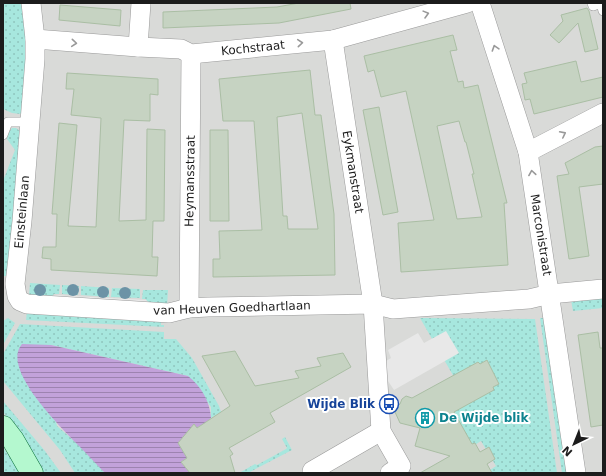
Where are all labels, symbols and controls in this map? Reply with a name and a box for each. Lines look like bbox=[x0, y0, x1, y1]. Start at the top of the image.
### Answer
one-way arrow bbox=[423, 10, 430, 19]
one-way arrow bbox=[71, 38, 77, 47]
street label: Kochstraat bbox=[220, 38, 286, 58]
one-way arrow bbox=[297, 39, 303, 48]
one-way arrow bbox=[491, 45, 499, 52]
street label: Eykmanstraat bbox=[340, 130, 366, 215]
one-way arrow bbox=[559, 131, 566, 139]
street label: Heymansstraat bbox=[182, 135, 198, 227]
one-way arrow bbox=[528, 170, 536, 176]
street label: Einsteinlaan bbox=[12, 175, 32, 249]
street label: Marconistraat bbox=[528, 193, 554, 277]
street label: van Heuven Goedhartlaan bbox=[153, 298, 311, 318]
bus stop icon: Wijde Blik bbox=[378, 393, 400, 415]
place label: Wijde Blik bbox=[307, 397, 376, 411]
building icon: De Wijde blik bbox=[414, 407, 436, 429]
place label: De Wijde blik bbox=[439, 411, 529, 425]
north arrow bbox=[554, 424, 594, 464]
text: N bbox=[560, 443, 575, 459]

